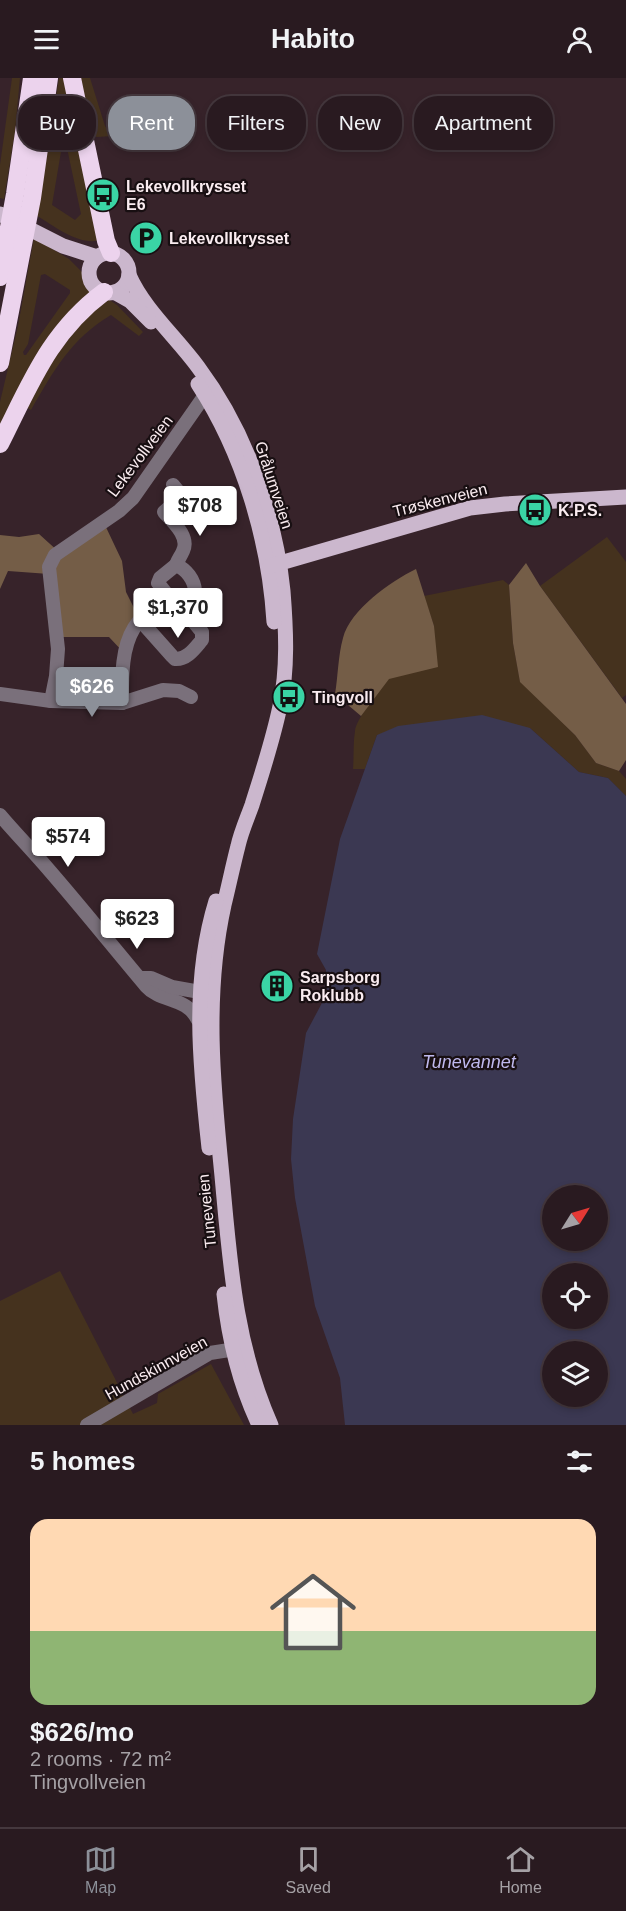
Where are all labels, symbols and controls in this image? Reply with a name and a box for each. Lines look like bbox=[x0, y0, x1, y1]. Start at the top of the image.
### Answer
icon: menu bbox=[30, 23, 63, 56]
icon: person bbox=[563, 23, 596, 56]
text: Habito bbox=[271, 24, 355, 54]
chip: Buy bbox=[18, 96, 96, 150]
chip: Rent bbox=[108, 96, 195, 150]
chip: Filters bbox=[207, 96, 306, 150]
chip: New bbox=[318, 96, 402, 150]
chip: Apartment bbox=[414, 96, 553, 150]
bus stop icon: Lekevollkrysset E6 bbox=[85, 177, 121, 213]
place label: Lekevollkrysset E6 bbox=[126, 178, 247, 213]
parking icon: Lekevollkrysset bbox=[128, 220, 164, 256]
place label: Lekevollkrysset bbox=[169, 230, 290, 247]
street label: Lekevollveien bbox=[104, 412, 176, 500]
street label: Grålumveien bbox=[252, 439, 296, 531]
street label: Trøskenveien bbox=[391, 480, 489, 520]
pin: $708 bbox=[164, 486, 236, 537]
bus stop icon: K.P.S. bbox=[517, 492, 553, 528]
text: $708 bbox=[178, 494, 222, 516]
place label: K.P.S. bbox=[558, 502, 602, 519]
pin: $1,370 bbox=[129, 588, 227, 639]
text: $1,370 bbox=[147, 596, 209, 618]
pin: $626 bbox=[56, 667, 128, 718]
text: $626 bbox=[70, 675, 114, 697]
bus stop icon: Tingvoll bbox=[271, 679, 307, 715]
place label: Tingvoll bbox=[312, 689, 373, 706]
pin: $574 bbox=[32, 817, 104, 868]
text: $574 bbox=[46, 825, 90, 847]
pin: $623 bbox=[101, 899, 173, 950]
text: $623 bbox=[115, 907, 159, 929]
building icon: Sarpsborg Roklubb bbox=[259, 968, 295, 1004]
place label: Sarpsborg Roklubb bbox=[300, 969, 380, 1004]
water label: Tunevannet bbox=[422, 1052, 517, 1072]
street label: Tuneveien bbox=[195, 1173, 219, 1249]
north arrow bbox=[542, 1185, 608, 1251]
map controls bbox=[542, 1185, 608, 1407]
button: locate bbox=[542, 1263, 608, 1329]
street label: Hundskinnveien bbox=[102, 1333, 210, 1403]
button: layers bbox=[542, 1341, 608, 1407]
icon: filters bbox=[563, 1445, 596, 1478]
text: 5 homes bbox=[30, 1446, 136, 1476]
icon: home bbox=[259, 1558, 367, 1666]
text: $626/mo bbox=[30, 1717, 134, 1747]
text: 2 rooms · 72 m² bbox=[30, 1748, 171, 1770]
text: Tingvollveien bbox=[30, 1771, 146, 1793]
tab: Map bbox=[84, 1843, 117, 1897]
tab: Saved bbox=[285, 1843, 331, 1897]
tab: Home bbox=[499, 1843, 542, 1897]

